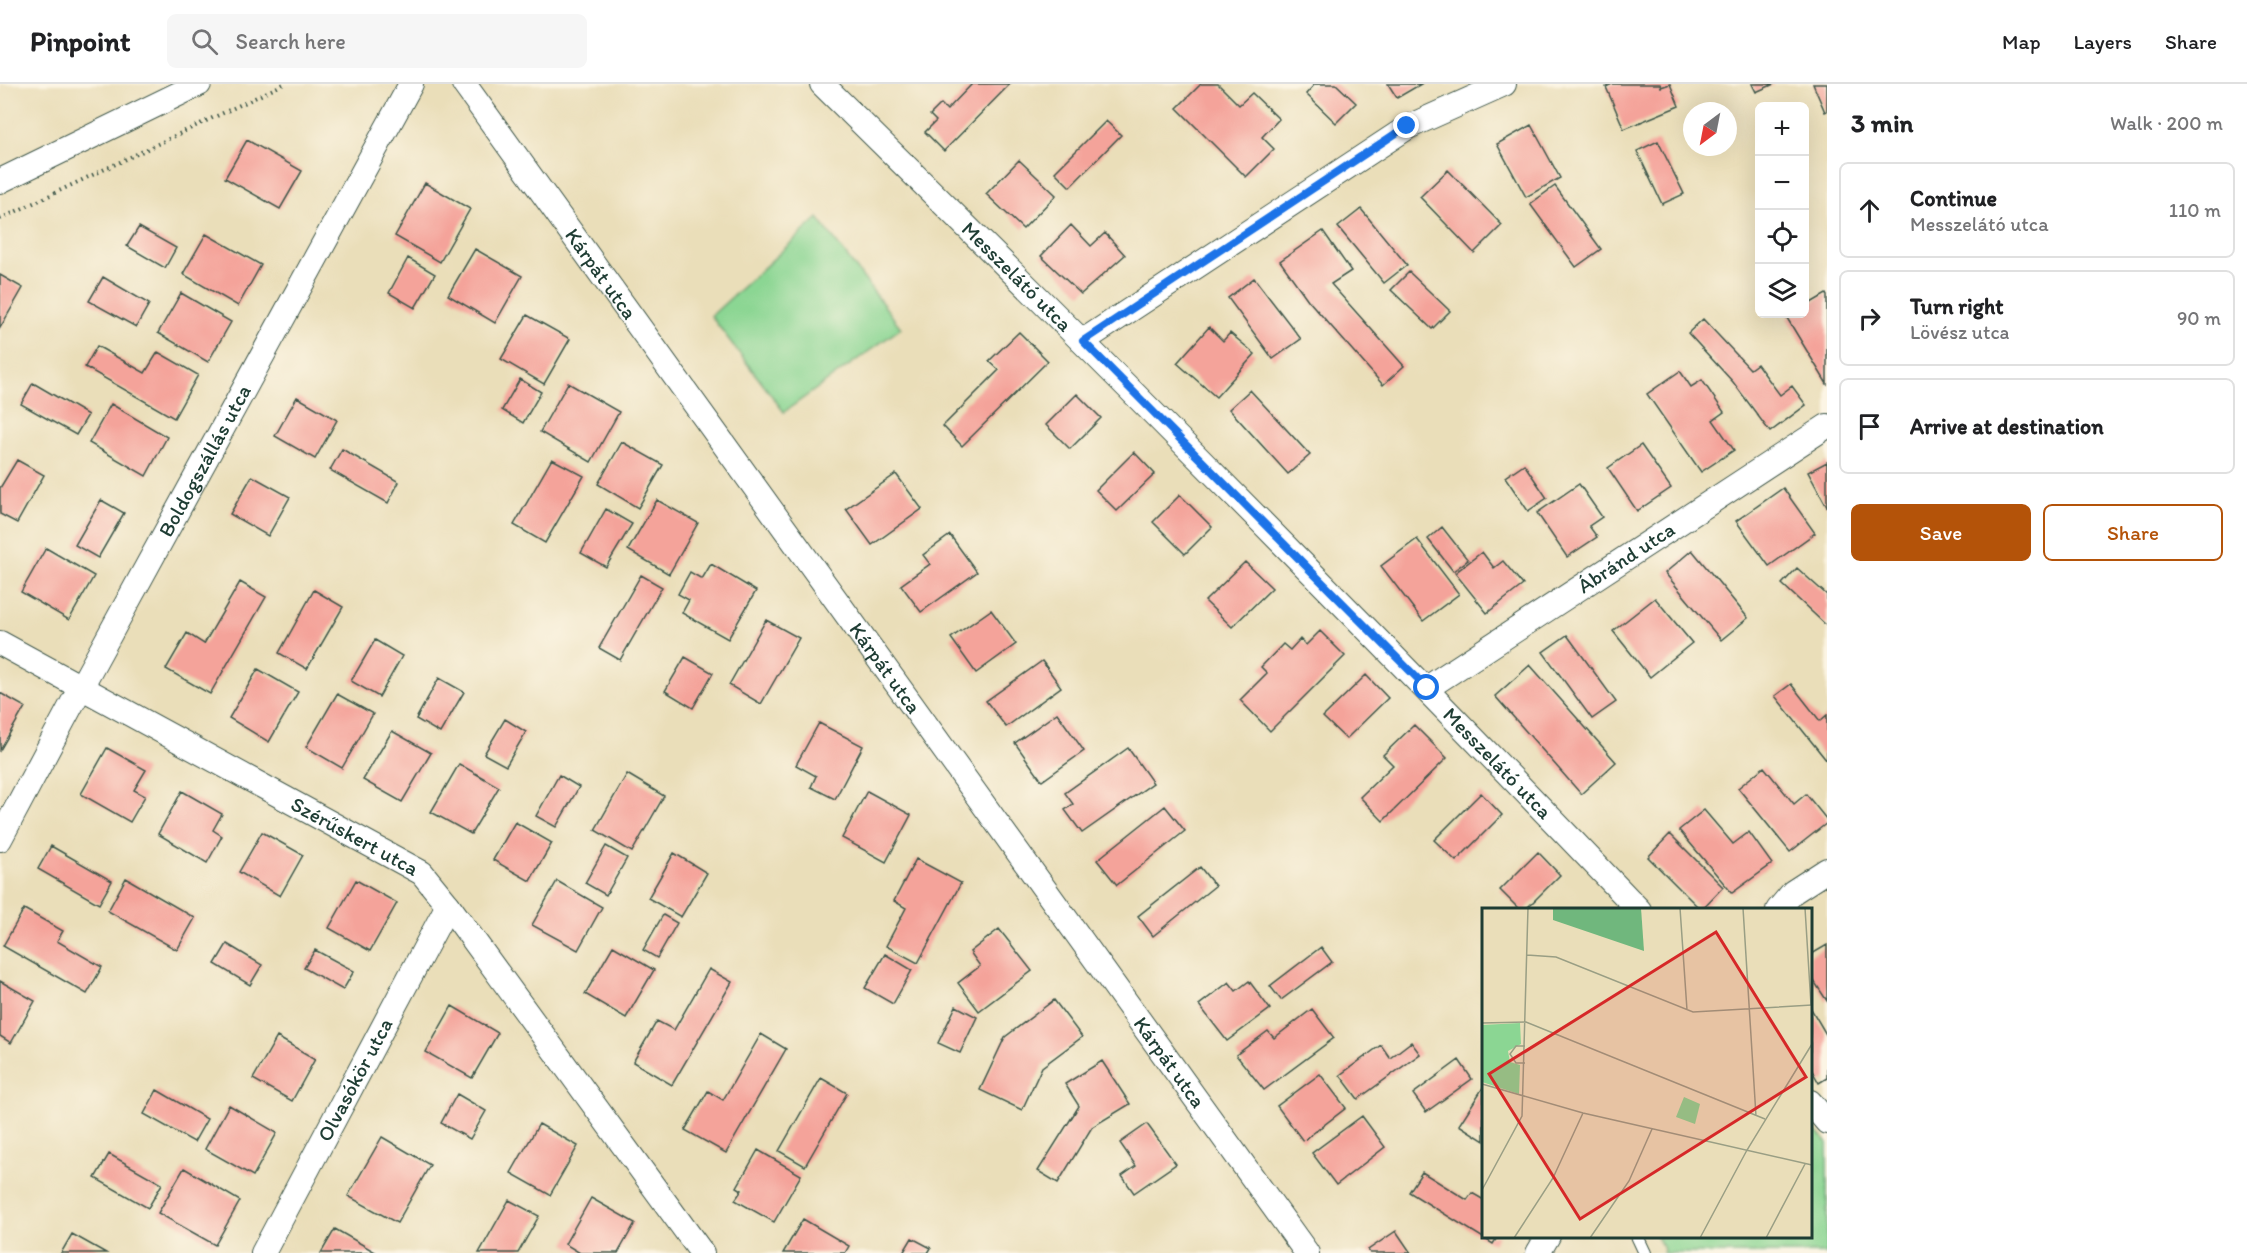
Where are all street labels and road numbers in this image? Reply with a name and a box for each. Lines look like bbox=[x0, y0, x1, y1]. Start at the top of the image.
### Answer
street label: Messzelátó utca bbox=[957, 216, 1078, 337]
street label: Kárpát utca bbox=[560, 223, 642, 324]
street label: Boldogszállás utca bbox=[153, 380, 256, 541]
street label: Ábránd utca bbox=[1572, 516, 1679, 598]
street label: Kárpát utca bbox=[844, 617, 927, 718]
street label: Messzelátó utca bbox=[1438, 702, 1558, 824]
street label: Szérűskert utca bbox=[287, 791, 423, 881]
street label: Kárpát utca bbox=[1129, 1012, 1211, 1112]
street label: Olvasókör utca bbox=[312, 1014, 398, 1146]

